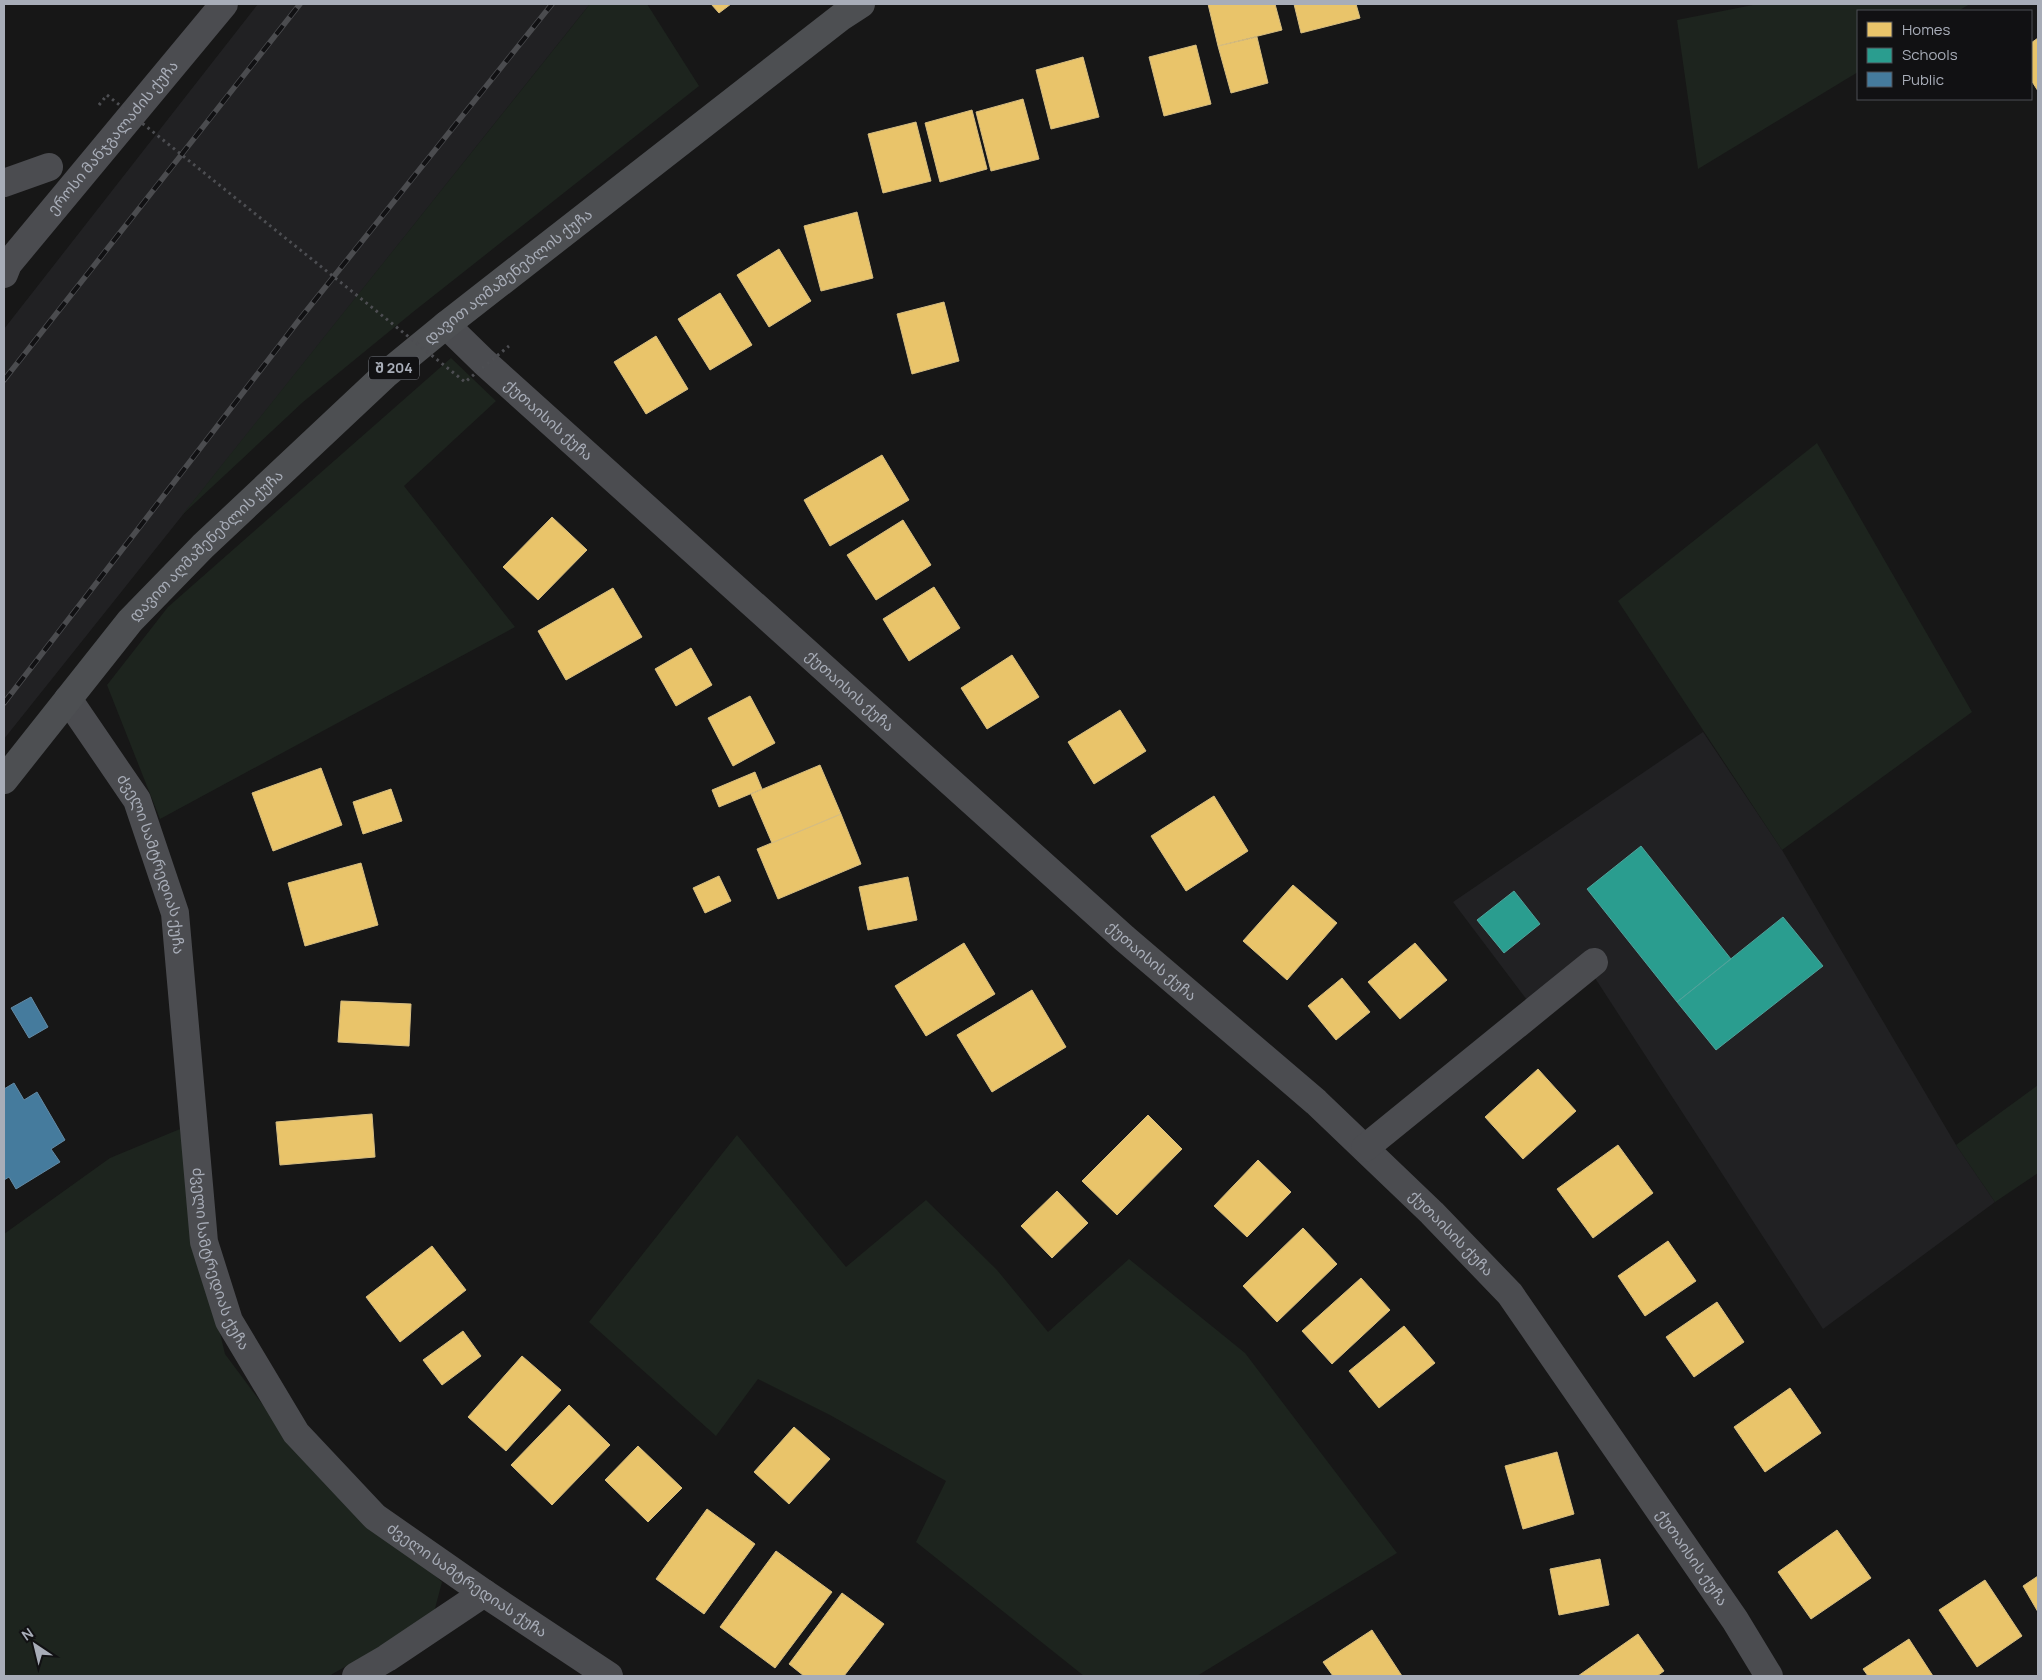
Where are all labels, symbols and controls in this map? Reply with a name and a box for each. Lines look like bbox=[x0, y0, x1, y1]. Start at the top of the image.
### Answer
legend bbox=[1857, 10, 2032, 100]
text: Homes bbox=[1902, 19, 1951, 40]
text: Schools bbox=[1902, 44, 1958, 65]
street label: ეროსი მანჯგალაძის ქუჩა bbox=[42, 56, 183, 219]
text: Public bbox=[1902, 69, 1944, 90]
street label: დავით აღმაშენებლის ქუჩა bbox=[419, 204, 597, 349]
road number: შ 204 bbox=[369, 356, 419, 379]
street label: ქუთაისის ქუჩა bbox=[500, 374, 598, 465]
street label: დავით აღმაშენებლის ქუჩა bbox=[124, 465, 288, 626]
street label: ქუთაისის ქუჩა bbox=[801, 645, 899, 736]
street label: ძველი სამტრედიას ქუჩა bbox=[112, 770, 190, 955]
street label: ქუთაისის ქუჩა bbox=[1102, 916, 1201, 1006]
street label: ძველი სამტრედიას ქუჩა bbox=[187, 1166, 255, 1354]
street label: ქუთაისის ქუჩა bbox=[1404, 1185, 1498, 1281]
street label: ქუთაისის ქუჩა bbox=[1652, 1505, 1733, 1610]
street label: ძველი სამტრედიას ქუჩა bbox=[383, 1517, 551, 1642]
north arrow bbox=[10, 1620, 60, 1670]
text: N bbox=[18, 1623, 37, 1645]

